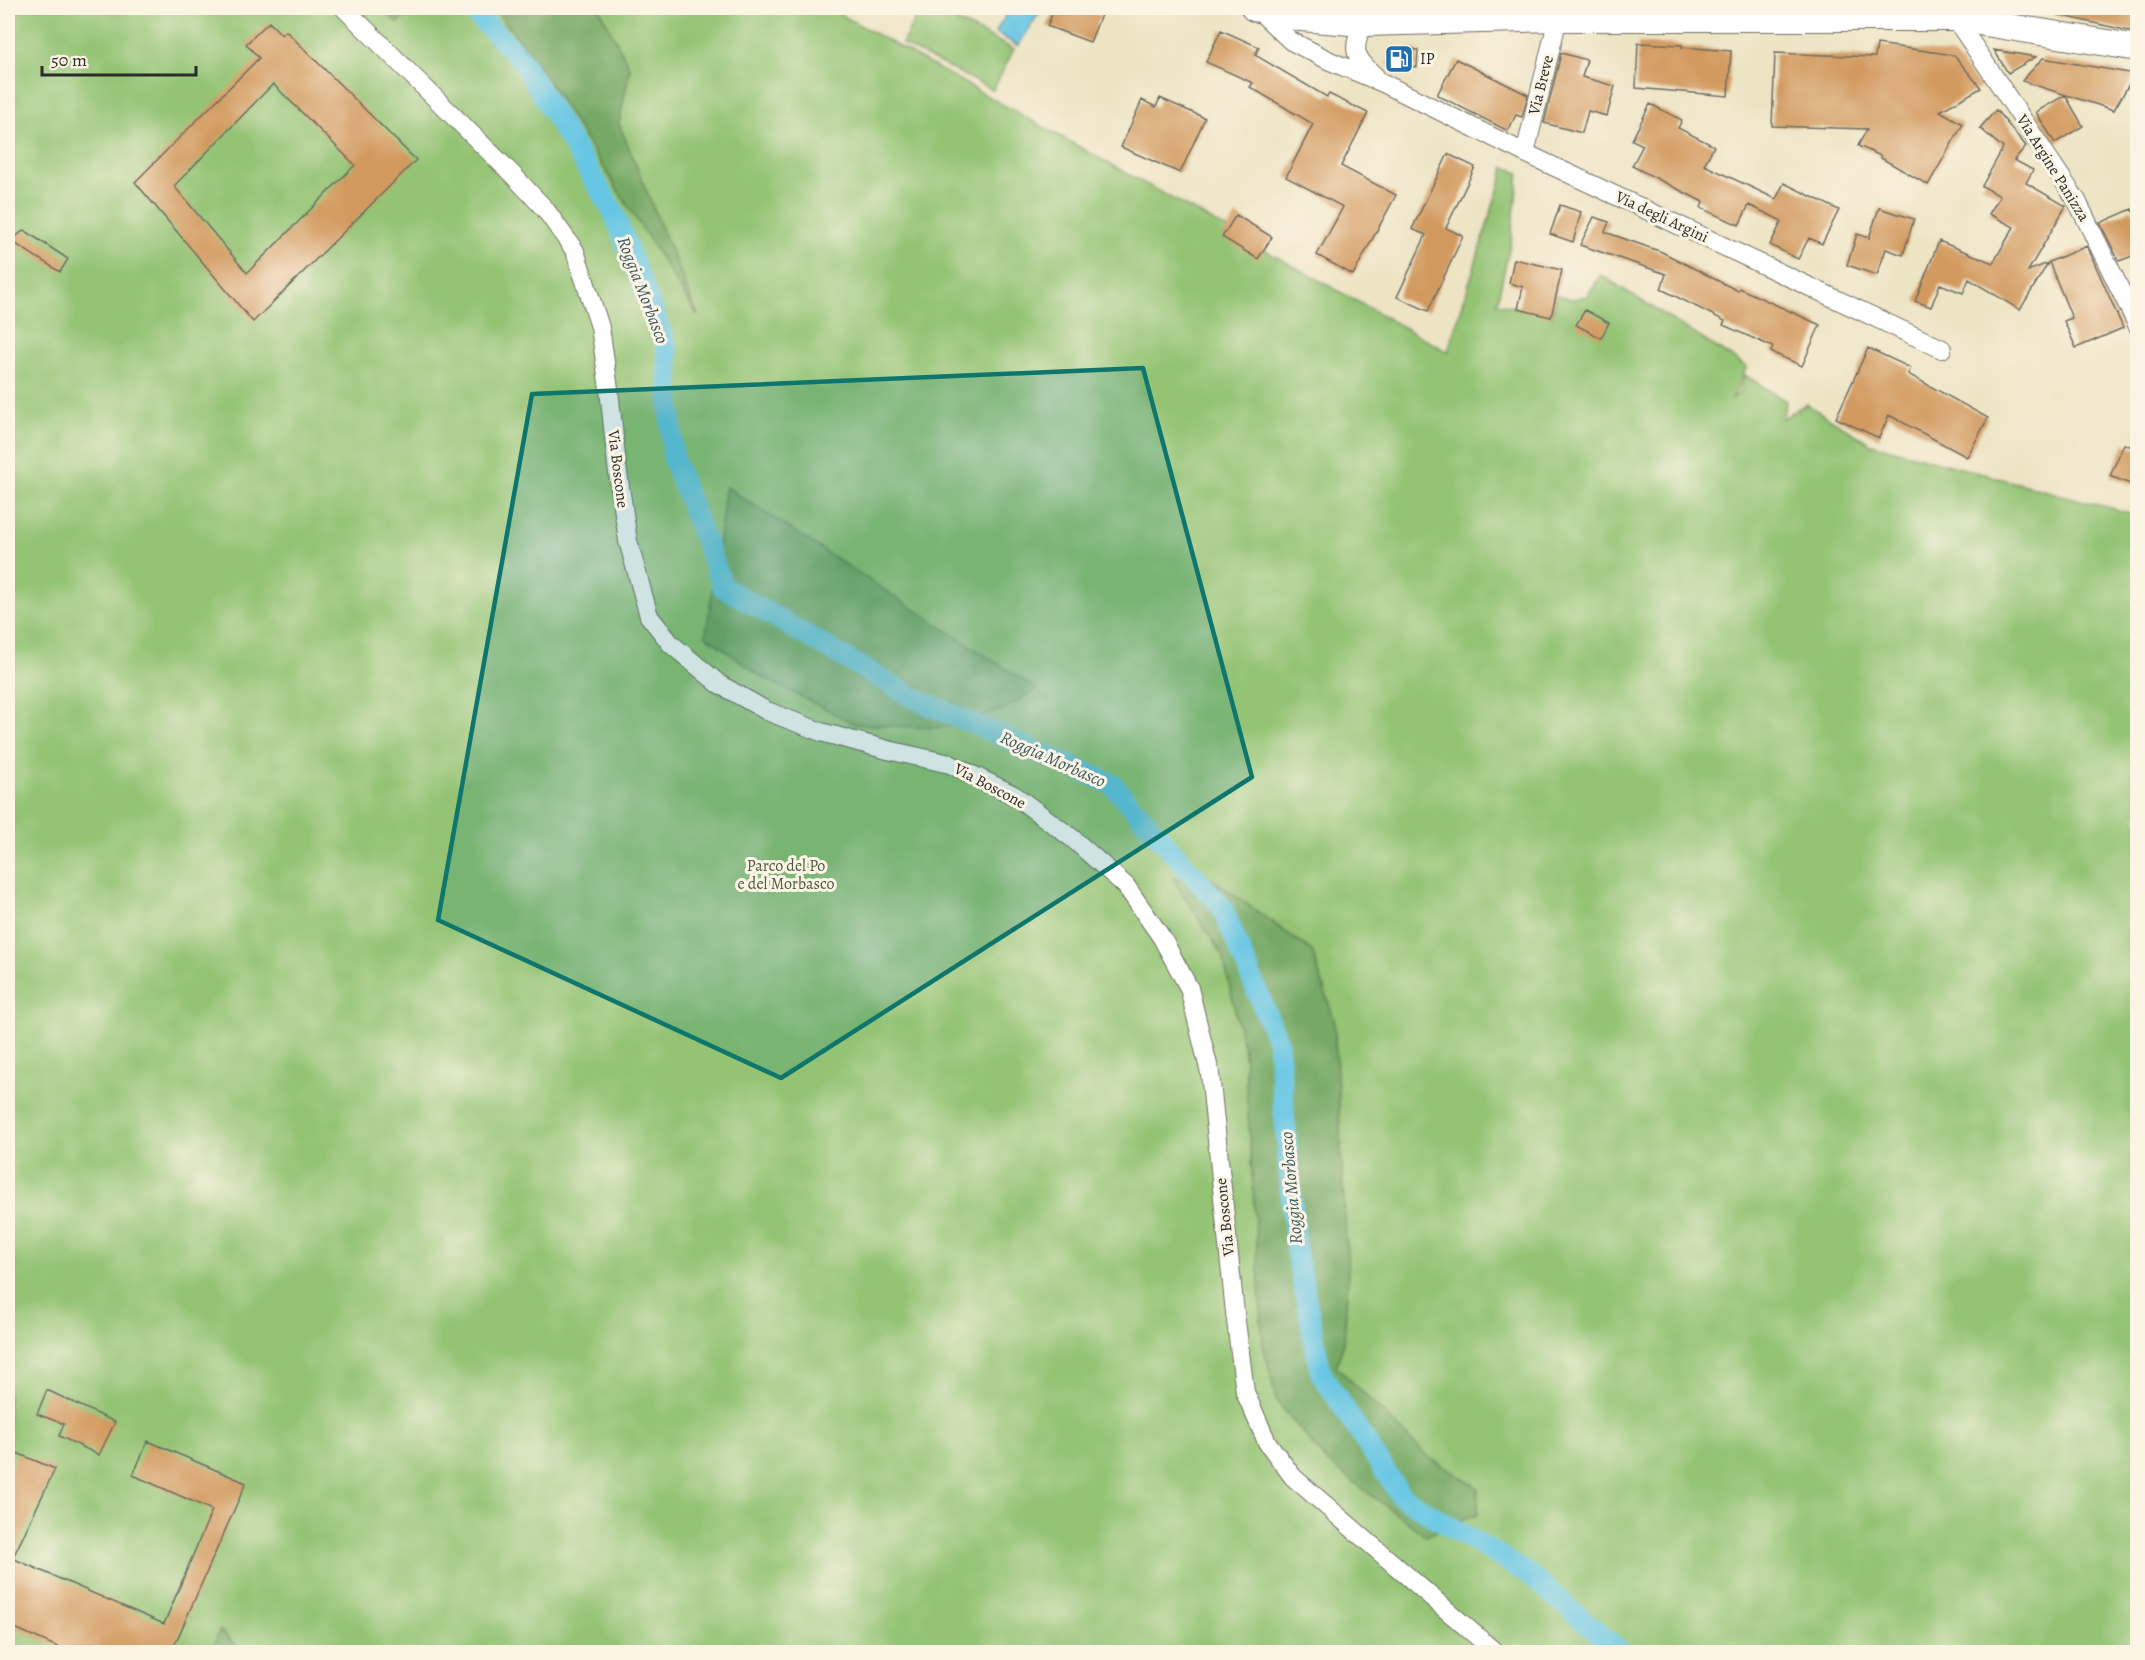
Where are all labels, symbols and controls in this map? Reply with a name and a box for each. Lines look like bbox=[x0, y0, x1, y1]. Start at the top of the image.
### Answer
scale bar bbox=[42, 39, 196, 77]
fuel station icon: IP bbox=[1383, 43, 1415, 75]
text: 50 m bbox=[51, 48, 87, 72]
place label: IP bbox=[1420, 48, 1435, 70]
street label: Via Breve bbox=[1523, 53, 1559, 118]
street label: Via Argine Panizza bbox=[2011, 109, 2095, 226]
street label: Via degli Argini bbox=[1611, 185, 1712, 248]
water label: Roggia Morbasco bbox=[612, 233, 674, 347]
street label: Via Boscone bbox=[602, 428, 634, 509]
water label: Roggia Morbasco bbox=[997, 725, 1109, 793]
street label: Via Boscone bbox=[949, 757, 1030, 814]
park label: Parco del Po e del Morbasco bbox=[737, 855, 835, 895]
water label: Roggia Morbasco bbox=[1274, 1131, 1308, 1245]
street label: Via Boscone bbox=[1210, 1177, 1240, 1258]

